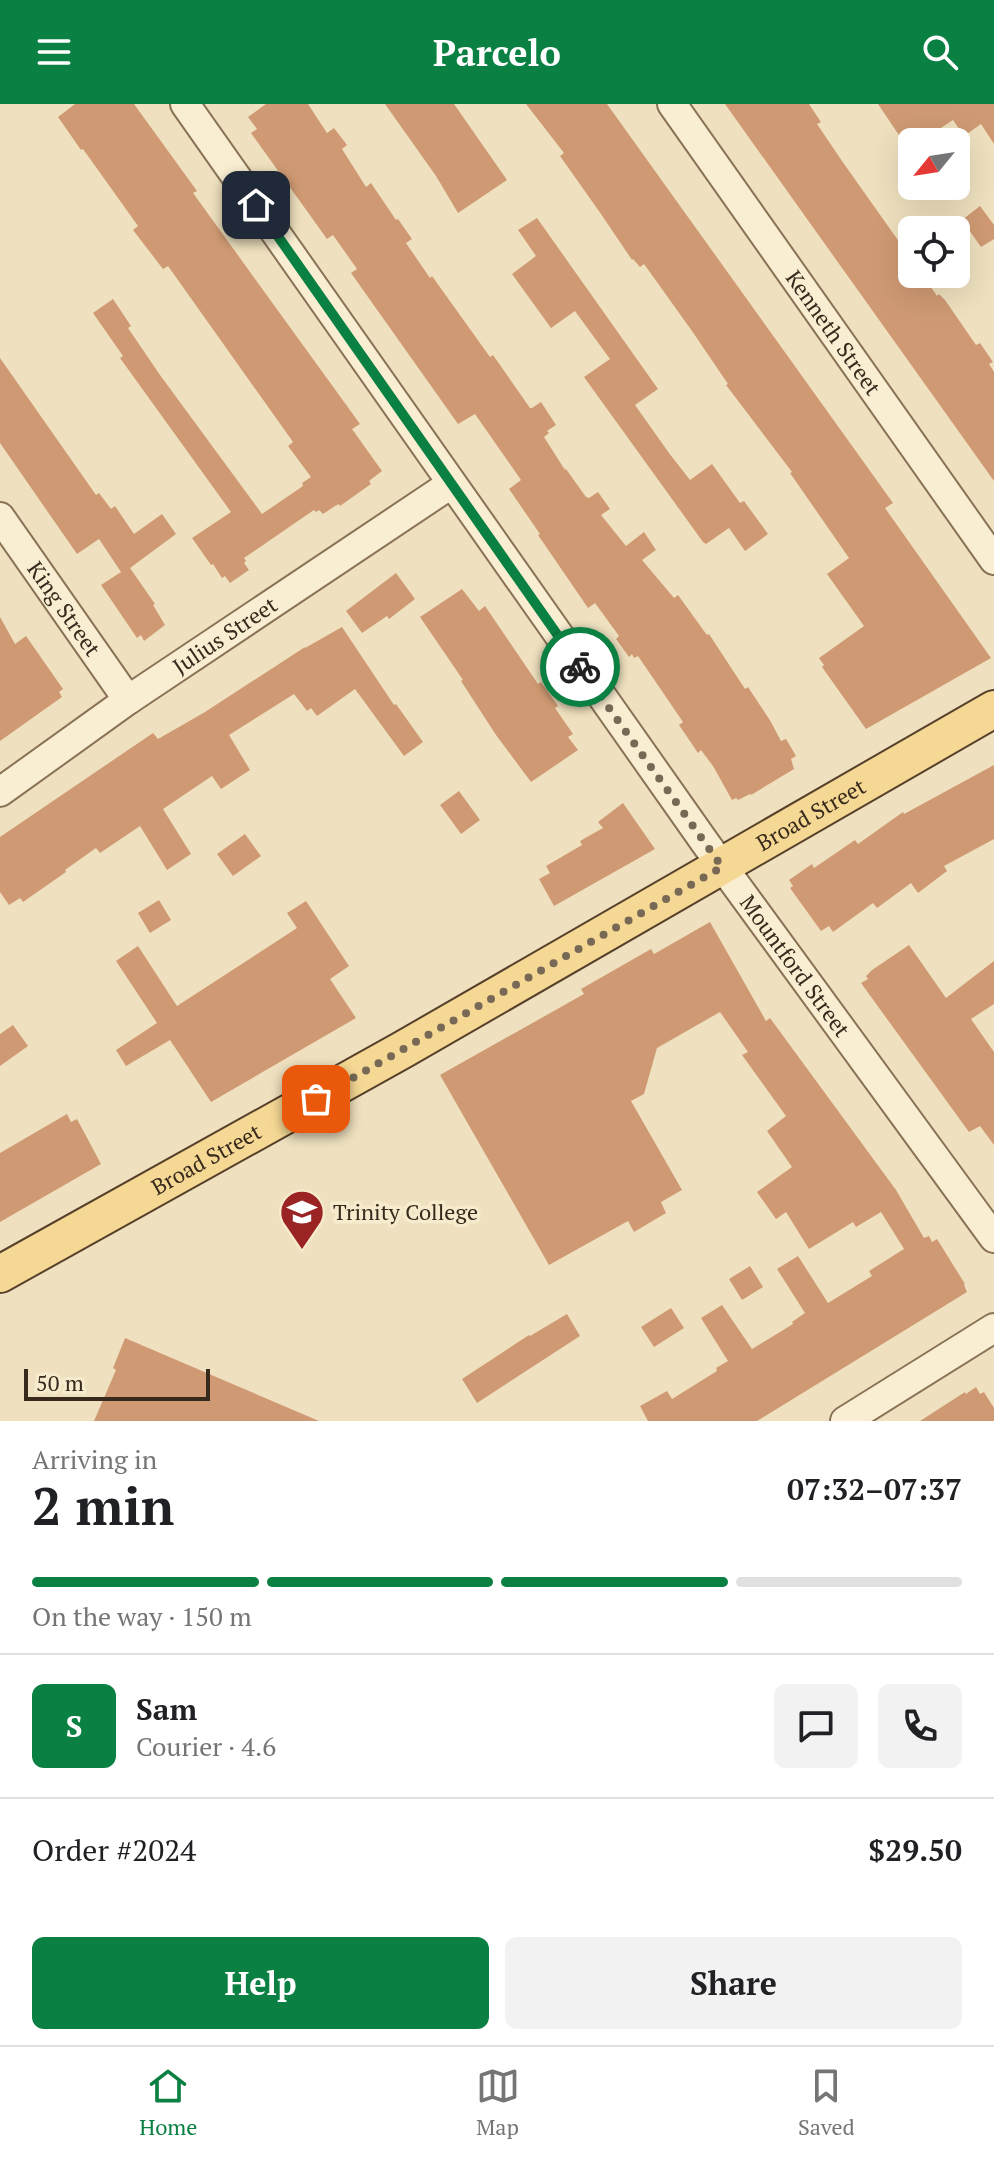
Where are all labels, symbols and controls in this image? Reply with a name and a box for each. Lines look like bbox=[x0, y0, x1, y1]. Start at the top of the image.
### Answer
text: Parcelo bbox=[433, 29, 561, 76]
icon: menu bbox=[32, 30, 76, 74]
icon: search bbox=[918, 30, 962, 74]
north arrow bbox=[898, 128, 970, 200]
map controls bbox=[898, 128, 970, 288]
pin bbox=[222, 171, 290, 239]
icon: home bbox=[234, 183, 278, 227]
button: locate bbox=[898, 216, 970, 288]
street label: Kenneth Street bbox=[780, 264, 888, 401]
street label: King Street bbox=[21, 555, 108, 662]
street label: Julius Street bbox=[167, 590, 282, 680]
courier bbox=[540, 627, 620, 707]
icon: bike bbox=[558, 645, 602, 689]
street label: Broad Street bbox=[751, 771, 871, 857]
street label: Mountford Street bbox=[734, 889, 857, 1042]
pin bbox=[282, 1065, 350, 1133]
icon: bag bbox=[294, 1077, 338, 1121]
street label: Broad Street bbox=[146, 1116, 266, 1201]
school or university icon: Trinity College bbox=[278, 1188, 326, 1251]
place label: Trinity College bbox=[333, 1197, 478, 1226]
scale bar bbox=[24, 1365, 210, 1401]
text: 50 m bbox=[36, 1368, 84, 1397]
text: Arriving in bbox=[32, 1442, 157, 1476]
text: 07:32–07:37 bbox=[787, 1469, 962, 1509]
text: 2 min bbox=[32, 1471, 174, 1540]
text: On the way · 150 m bbox=[32, 1599, 252, 1633]
button: chat bbox=[774, 1684, 858, 1768]
button: phone bbox=[878, 1684, 962, 1768]
text: Sam bbox=[136, 1689, 197, 1729]
text: S bbox=[66, 1706, 82, 1746]
text: Courier · 4.6 bbox=[136, 1729, 276, 1763]
text: Order #2024 bbox=[32, 1830, 196, 1870]
text: $29.50 bbox=[868, 1830, 962, 1870]
button: Help bbox=[32, 1937, 489, 2029]
button: Share bbox=[505, 1937, 962, 2029]
tab: Home bbox=[139, 2064, 197, 2141]
tab: Map bbox=[476, 2064, 520, 2141]
tab: Saved bbox=[798, 2064, 855, 2141]

